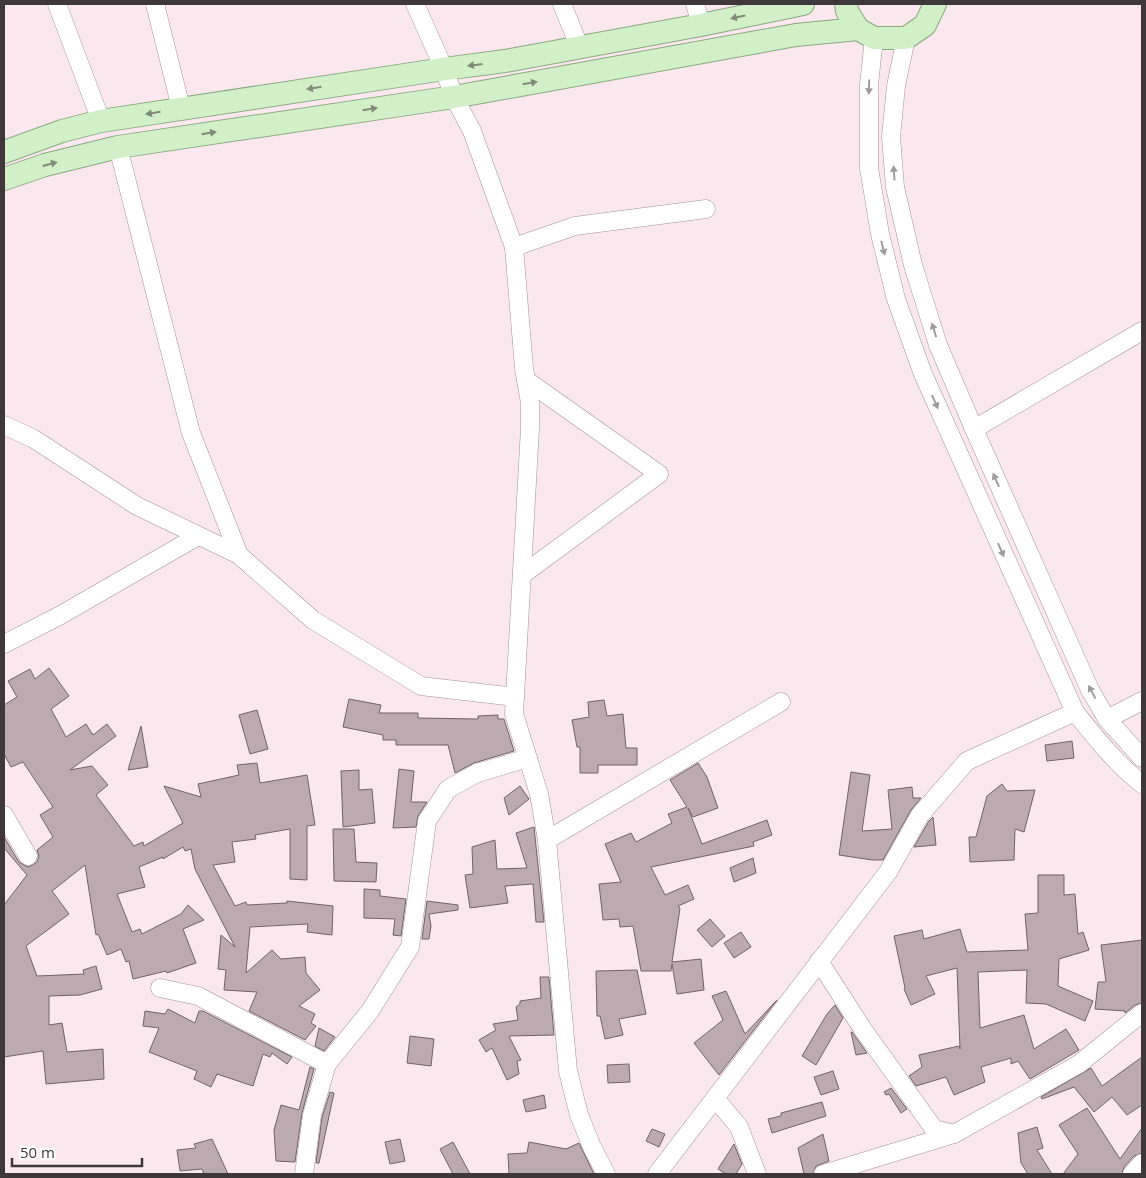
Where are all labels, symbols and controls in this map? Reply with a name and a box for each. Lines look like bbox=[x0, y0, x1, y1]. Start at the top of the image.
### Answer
one-way arrow bbox=[730, 13, 745, 21]
one-way arrow bbox=[466, 61, 482, 69]
one-way arrow bbox=[523, 78, 539, 86]
one-way arrow bbox=[865, 79, 873, 95]
one-way arrow bbox=[306, 85, 322, 93]
one-way arrow bbox=[362, 105, 378, 113]
one-way arrow bbox=[145, 109, 161, 117]
one-way arrow bbox=[202, 129, 218, 137]
one-way arrow bbox=[42, 160, 58, 168]
one-way arrow bbox=[889, 165, 897, 181]
one-way arrow bbox=[879, 240, 887, 255]
one-way arrow bbox=[929, 323, 937, 338]
one-way arrow bbox=[931, 395, 939, 409]
one-way arrow bbox=[992, 473, 1000, 487]
one-way arrow bbox=[998, 543, 1006, 557]
one-way arrow bbox=[1087, 685, 1096, 699]
scale bar bbox=[12, 1136, 142, 1168]
text: 50 m bbox=[20, 1142, 55, 1162]

